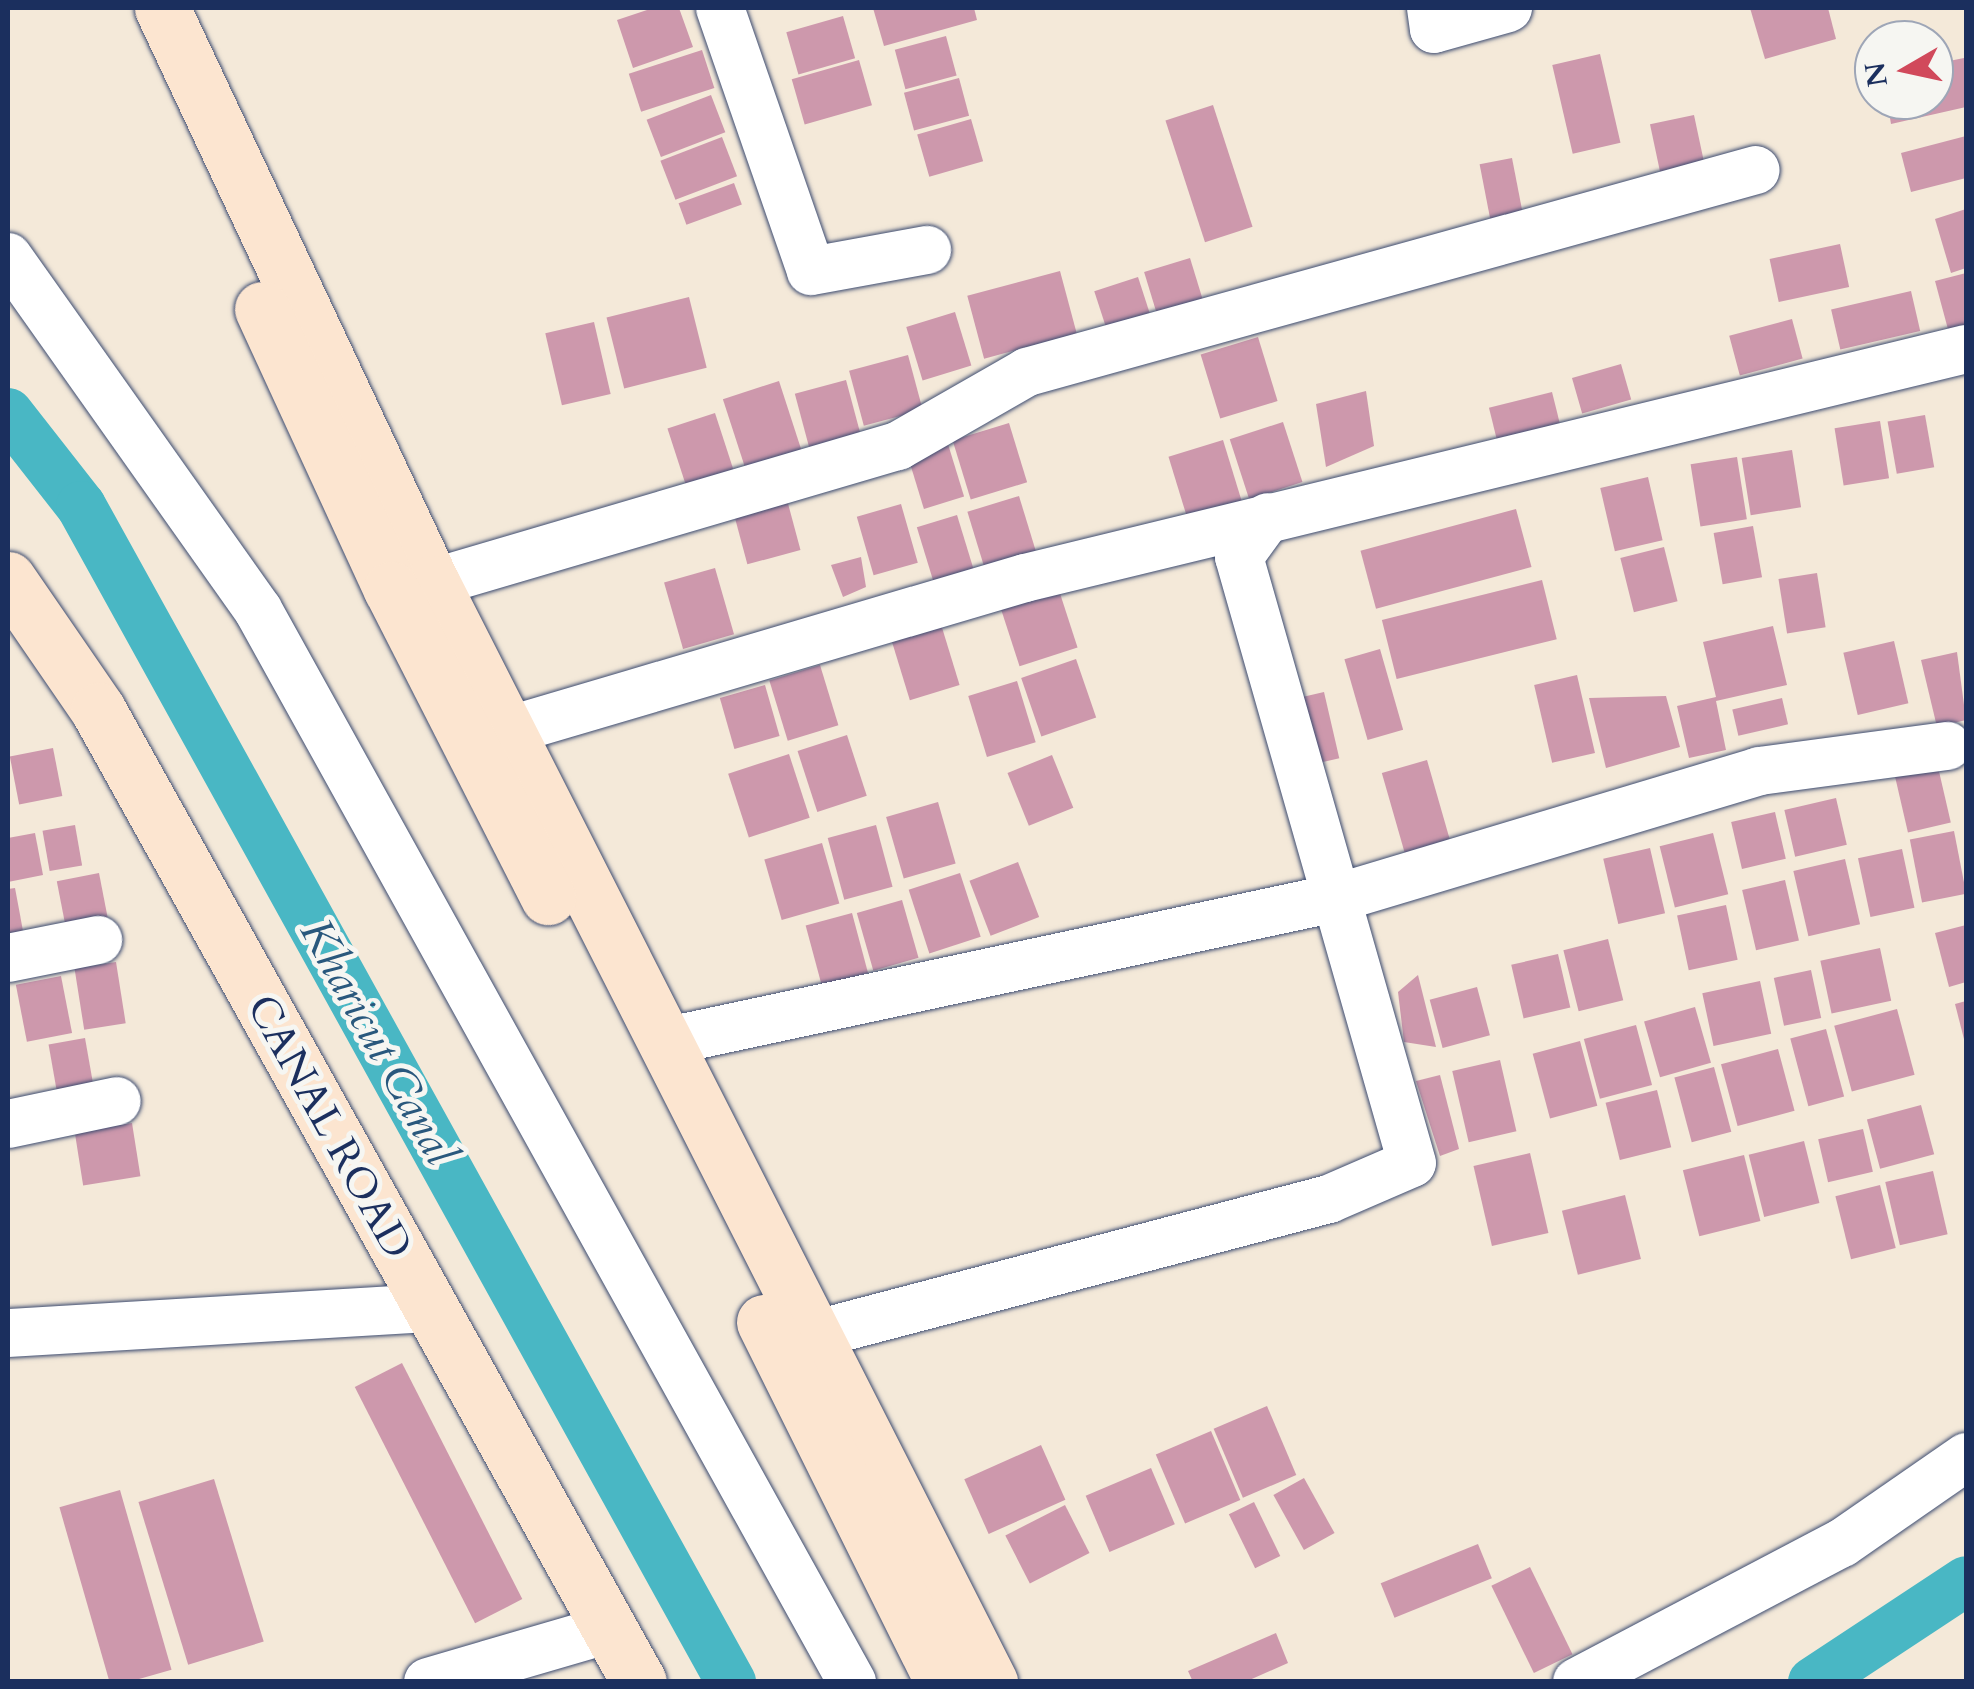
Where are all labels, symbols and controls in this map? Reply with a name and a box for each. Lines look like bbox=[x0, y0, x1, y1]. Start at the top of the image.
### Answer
north arrow bbox=[1854, 20, 1954, 120]
text: N bbox=[1856, 59, 1897, 89]
water label: Kharicut Canal bbox=[288, 909, 468, 1175]
street label: CANAL ROAD bbox=[236, 986, 422, 1268]

